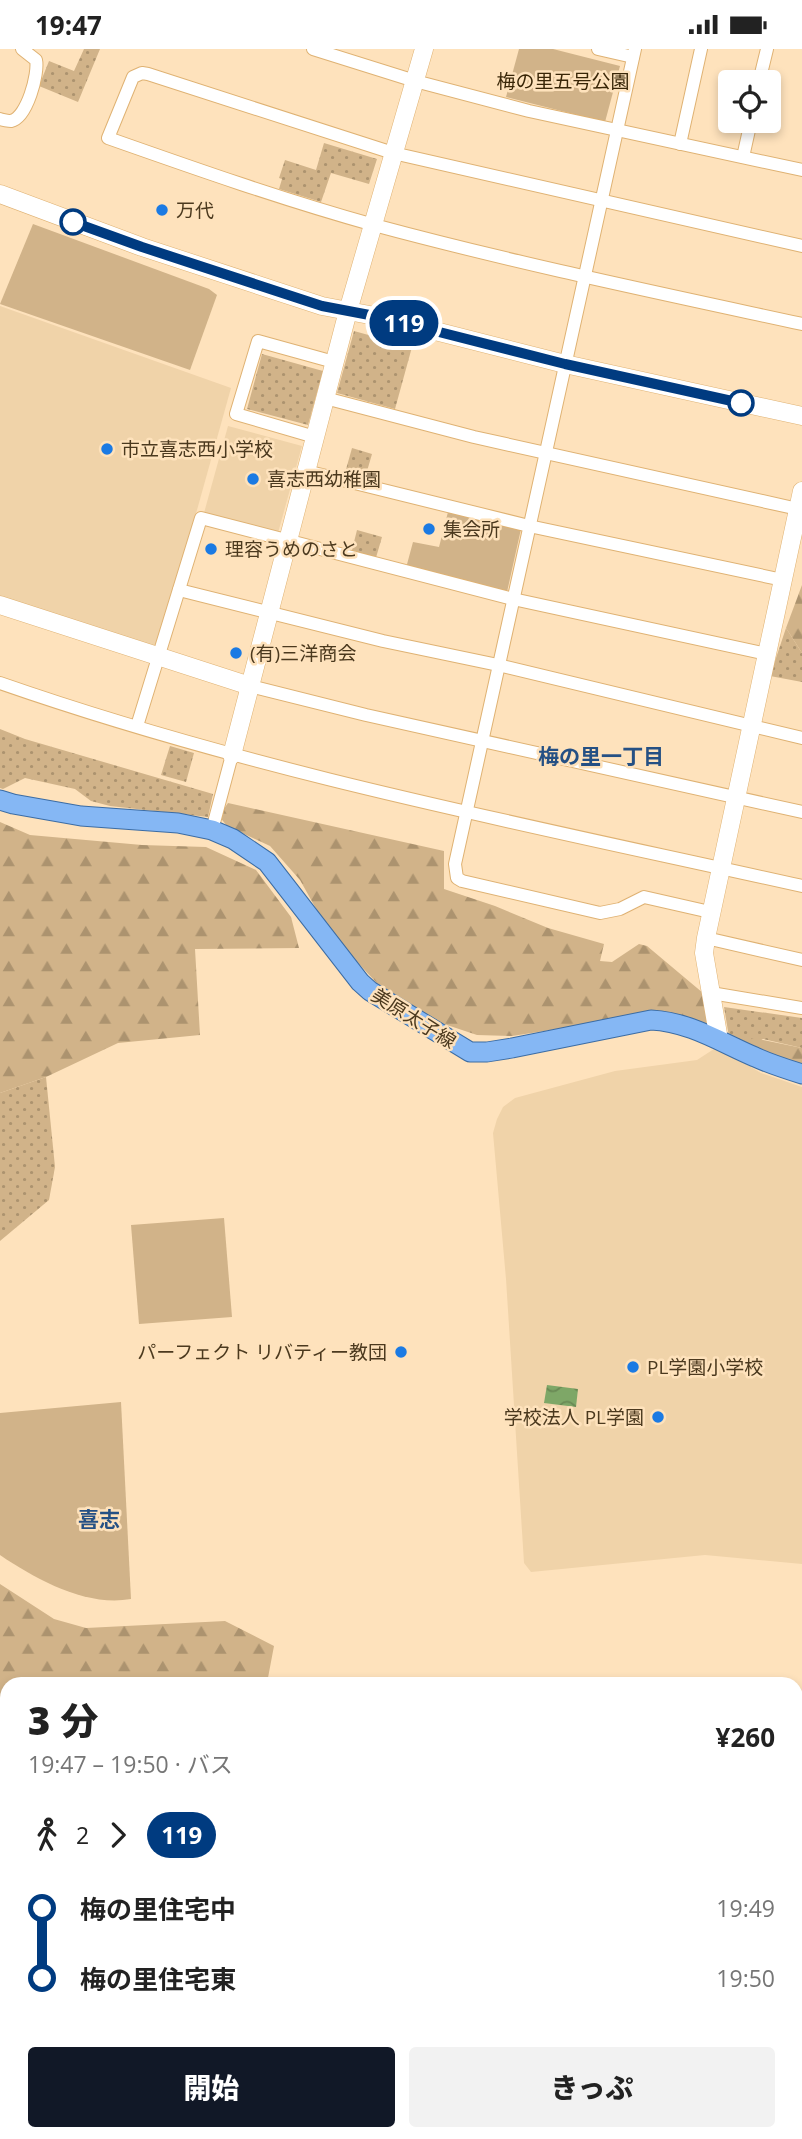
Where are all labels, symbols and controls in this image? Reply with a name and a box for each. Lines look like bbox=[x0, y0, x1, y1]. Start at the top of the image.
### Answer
text: 19:47 bbox=[35, 7, 102, 43]
park label: 梅の里五号公園 bbox=[496, 68, 630, 94]
map controls bbox=[718, 70, 781, 133]
button: locate bbox=[718, 70, 781, 133]
place label: 万代 bbox=[176, 197, 214, 223]
marker: 万代 bbox=[154, 202, 170, 218]
unlabelled marker bbox=[60, 209, 86, 235]
line badge: 119 bbox=[364, 300, 444, 346]
text: 119 bbox=[383, 306, 425, 339]
unlabelled marker bbox=[728, 390, 754, 416]
place label: 市立喜志西小学校 bbox=[121, 436, 273, 462]
marker: 市立喜志西小学校 bbox=[99, 441, 115, 457]
place label: 喜志西幼稚園 bbox=[267, 466, 381, 492]
marker: 喜志西幼稚園 bbox=[245, 471, 261, 487]
place label: 集会所 bbox=[443, 516, 500, 542]
marker: 集会所 bbox=[421, 521, 437, 537]
place label: 理容うめのさと bbox=[225, 536, 358, 562]
marker: 理容うめのさと bbox=[203, 541, 219, 557]
place label: (有)三洋商会 bbox=[250, 640, 356, 666]
marker: (有)三洋商会 bbox=[228, 645, 244, 661]
district label: 梅の里一丁目 bbox=[538, 742, 664, 770]
street label: 美原太子線 bbox=[367, 982, 461, 1054]
place label: パーフェクト リバティー教団 bbox=[137, 1339, 387, 1365]
marker: パーフェクト リバティー教団 bbox=[393, 1344, 409, 1360]
place label: PL学園小学校 bbox=[647, 1354, 763, 1380]
marker: PL学園小学校 bbox=[625, 1359, 641, 1375]
place label: 学校法人 PL学園 bbox=[504, 1404, 644, 1430]
marker: 学校法人 PL学園 bbox=[650, 1409, 666, 1425]
district label: 喜志 bbox=[78, 1505, 120, 1533]
text: 3 分 bbox=[28, 1694, 98, 1746]
text: ¥260 bbox=[716, 1719, 775, 1755]
text: 19:47 – 19:50 · バス bbox=[28, 1748, 233, 1780]
icon: walk bbox=[28, 1816, 66, 1854]
icon: forward bbox=[99, 1816, 137, 1854]
text: 119 bbox=[161, 1818, 202, 1851]
text: 2 bbox=[76, 1819, 89, 1851]
text: 梅の里住宅中 bbox=[80, 1891, 236, 1927]
text: 19:49 bbox=[716, 1892, 775, 1924]
text: 梅の里住宅東 bbox=[80, 1961, 236, 1997]
text: 19:50 bbox=[716, 1962, 775, 1994]
button: 開始 bbox=[28, 2047, 395, 2127]
button: きっぷ bbox=[409, 2047, 775, 2127]

